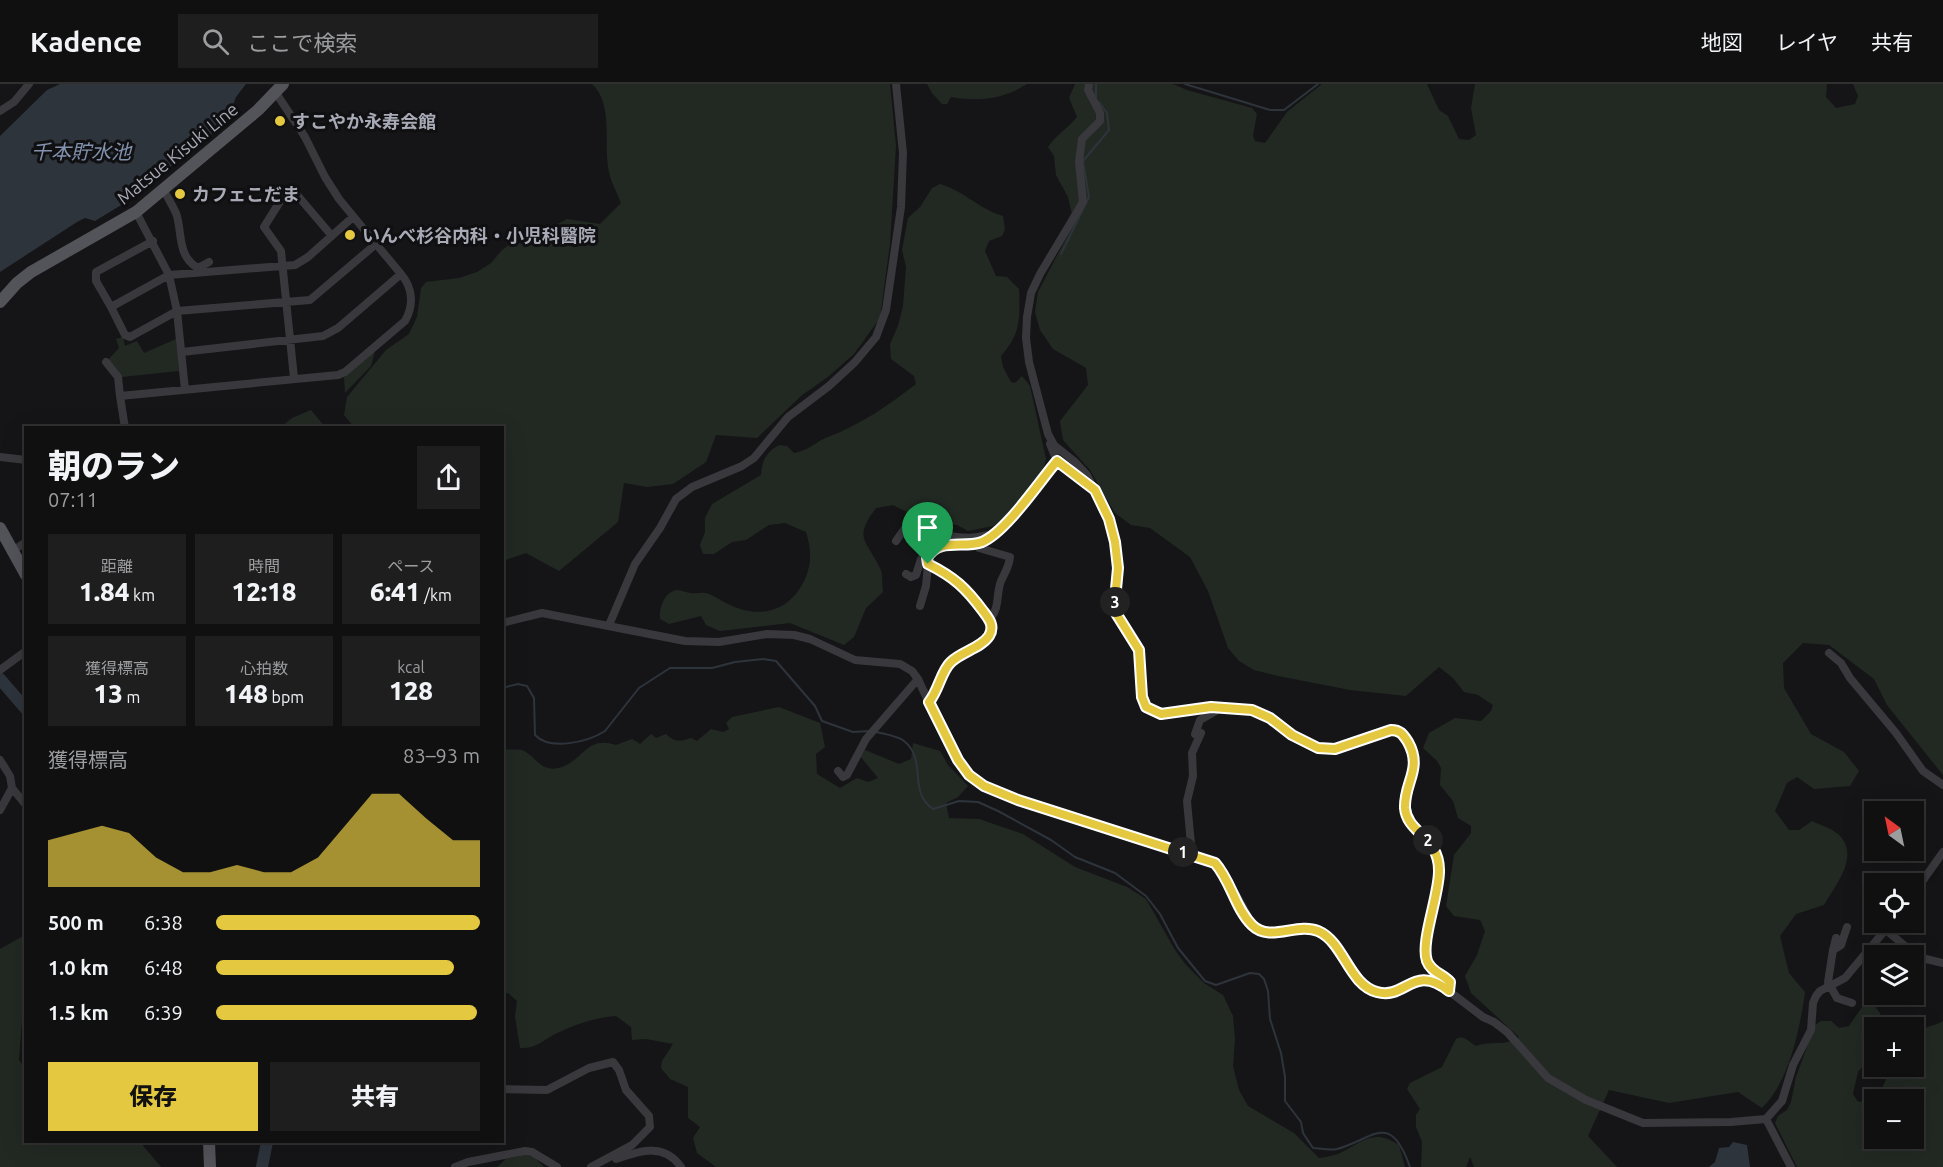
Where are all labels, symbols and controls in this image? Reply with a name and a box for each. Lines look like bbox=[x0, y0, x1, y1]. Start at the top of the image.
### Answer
search box bbox=[178, 14, 598, 68]
icon: search bbox=[199, 25, 232, 58]
text: Kadence bbox=[30, 26, 142, 57]
text: ここで検索 bbox=[247, 30, 357, 55]
text: 地図 bbox=[1701, 30, 1743, 54]
text: レイヤ bbox=[1776, 30, 1838, 54]
text: 共有 bbox=[1871, 30, 1913, 54]
street label: Matsue Kisuki Line bbox=[113, 98, 241, 208]
place label: すこやか永寿会館 bbox=[292, 111, 436, 131]
marker: すこやか永寿会館 bbox=[273, 114, 287, 128]
water label: 千本貯水池 bbox=[31, 140, 133, 163]
place label: カフェこだま bbox=[192, 184, 300, 204]
marker: カフェこだま bbox=[173, 187, 187, 201]
place label: いんべ杉谷内科・小児科醫院 bbox=[362, 225, 596, 245]
marker: いんべ杉谷内科・小児科醫院 bbox=[343, 228, 357, 242]
button: share bbox=[417, 446, 480, 509]
text: 朝のラン bbox=[48, 447, 180, 484]
text: 07:11 bbox=[48, 488, 98, 511]
pin bbox=[902, 502, 953, 564]
icon: arrive bbox=[911, 511, 944, 544]
text: 距離 bbox=[101, 557, 133, 575]
text: 時間 bbox=[248, 557, 280, 575]
text: ペース bbox=[387, 557, 435, 575]
text: 1.84 bbox=[79, 577, 129, 606]
text: 12:18 bbox=[231, 577, 297, 606]
text: 6:41 bbox=[370, 577, 420, 606]
text: km bbox=[129, 586, 155, 604]
text: /km bbox=[420, 586, 452, 604]
pin: 3 bbox=[1100, 587, 1130, 617]
text: 3 bbox=[1110, 593, 1120, 611]
text: kcal bbox=[397, 658, 425, 676]
text: 獲得標高 bbox=[85, 659, 149, 677]
text: 心拍数 bbox=[240, 659, 288, 677]
text: 128 bbox=[389, 676, 433, 705]
text: 13 bbox=[94, 679, 123, 708]
text: 148 bbox=[224, 679, 268, 708]
text: m bbox=[123, 688, 140, 706]
text: bpm bbox=[268, 688, 304, 706]
text: 83–93 m bbox=[403, 744, 480, 767]
text: 獲得標高 bbox=[48, 748, 128, 771]
north arrow bbox=[1864, 801, 1924, 861]
map controls bbox=[1864, 801, 1924, 1149]
pin: 2 bbox=[1413, 825, 1443, 855]
text: 2 bbox=[1423, 831, 1433, 849]
pin: 1 bbox=[1168, 837, 1198, 867]
text: 1 bbox=[1178, 843, 1188, 861]
button: locate bbox=[1864, 873, 1924, 933]
text: 500 m bbox=[48, 911, 104, 934]
text: 6:38 bbox=[144, 911, 183, 934]
button: layers bbox=[1864, 945, 1924, 1005]
text: 1.0 km bbox=[48, 956, 109, 979]
text: 6:48 bbox=[144, 956, 183, 979]
text: 1.5 km bbox=[48, 1001, 109, 1024]
text: 6:39 bbox=[144, 1001, 183, 1024]
button: + bbox=[1864, 1017, 1924, 1077]
button: 保存 bbox=[48, 1062, 258, 1131]
button: 共有 bbox=[270, 1062, 480, 1131]
button: − bbox=[1864, 1089, 1924, 1149]

